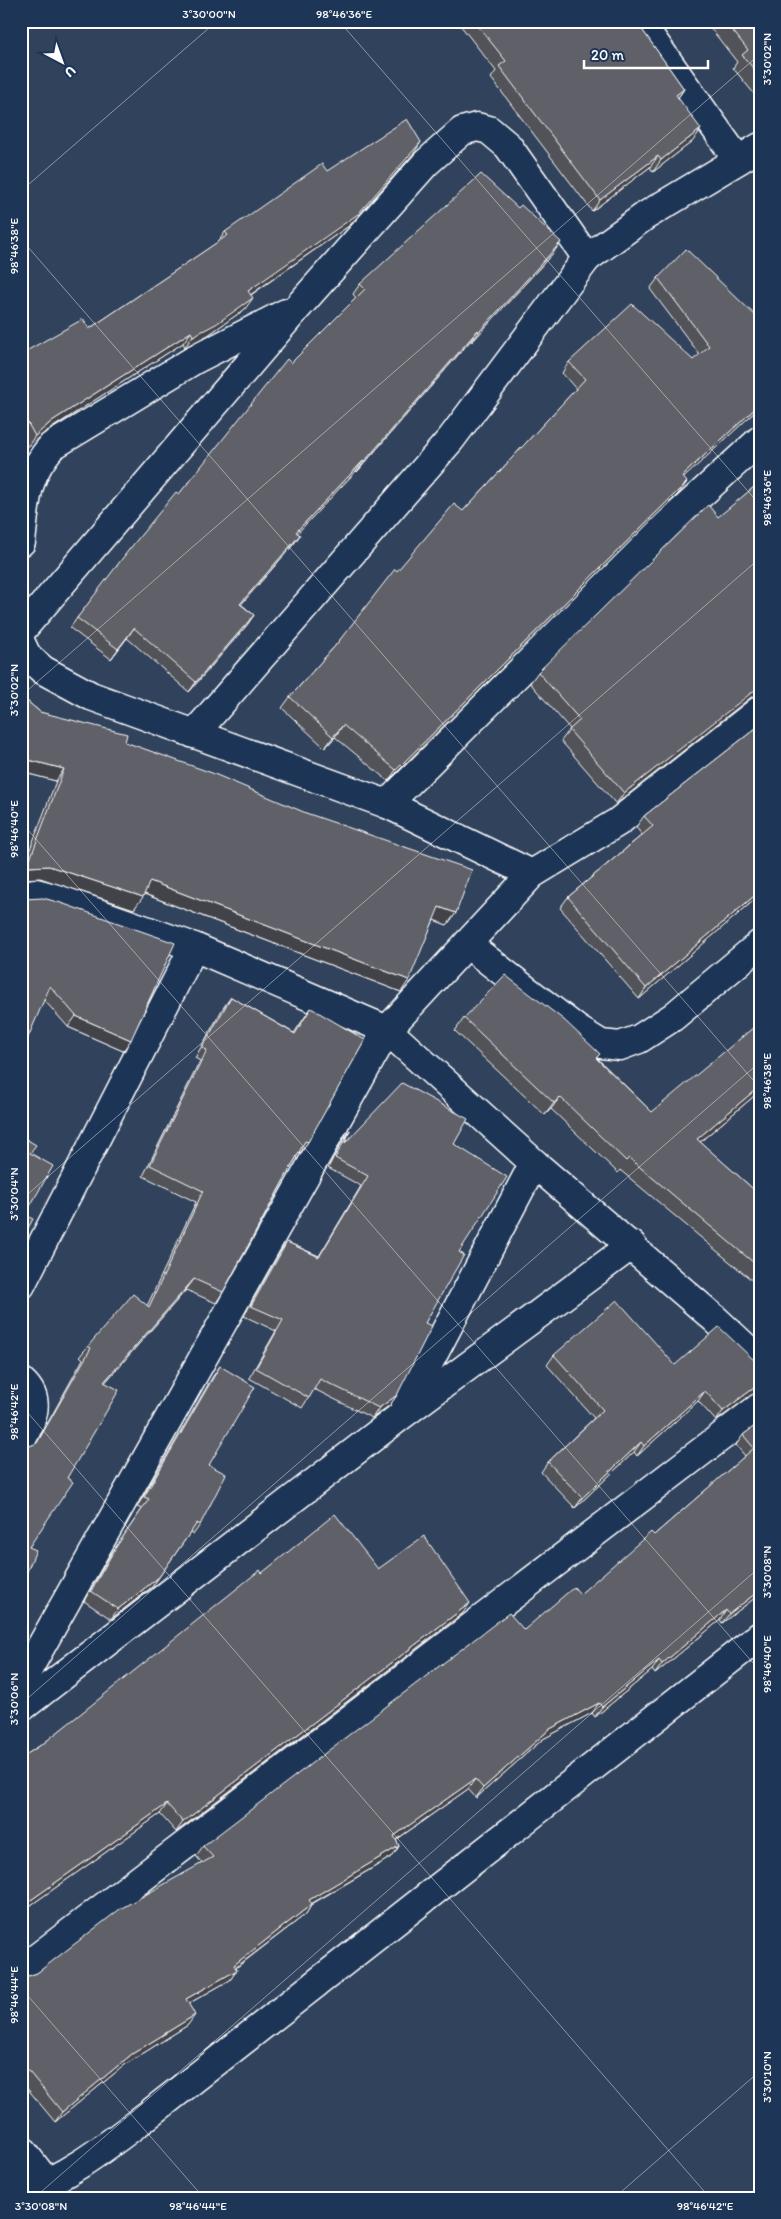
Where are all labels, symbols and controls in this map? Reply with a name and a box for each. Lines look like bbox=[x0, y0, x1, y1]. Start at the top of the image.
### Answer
text: 3°30'00"N bbox=[182, 7, 236, 21]
text: 98°46'36"E bbox=[316, 7, 372, 21]
text: 3°30'02"N bbox=[760, 33, 774, 85]
north arrow bbox=[38, 38, 88, 88]
scale bar bbox=[584, 38, 707, 70]
text: 20 m bbox=[591, 46, 625, 64]
text: U bbox=[61, 62, 79, 81]
text: 98°46'38"E bbox=[7, 217, 21, 274]
text: 98°46'36"E bbox=[760, 470, 774, 526]
text: 3°30'02"N bbox=[7, 664, 21, 716]
text: 98°46'40"E bbox=[7, 800, 21, 858]
text: 98°46'38"E bbox=[760, 1052, 774, 1109]
text: 3°30'04"N bbox=[7, 1167, 21, 1221]
text: 98°46'42"E bbox=[7, 1383, 21, 1440]
text: 3°30'08"N bbox=[760, 1546, 774, 1598]
text: 98°46'40"E bbox=[760, 1635, 774, 1693]
text: 3°30'06"N bbox=[7, 1673, 21, 1725]
text: 98°46'44"E bbox=[7, 1966, 21, 2024]
text: 3°30'10"N bbox=[760, 2051, 774, 2103]
text: 3°30'08"N bbox=[15, 2199, 67, 2213]
text: 98°46'44"E bbox=[169, 2199, 227, 2213]
text: 98°46'42"E bbox=[677, 2199, 734, 2213]

